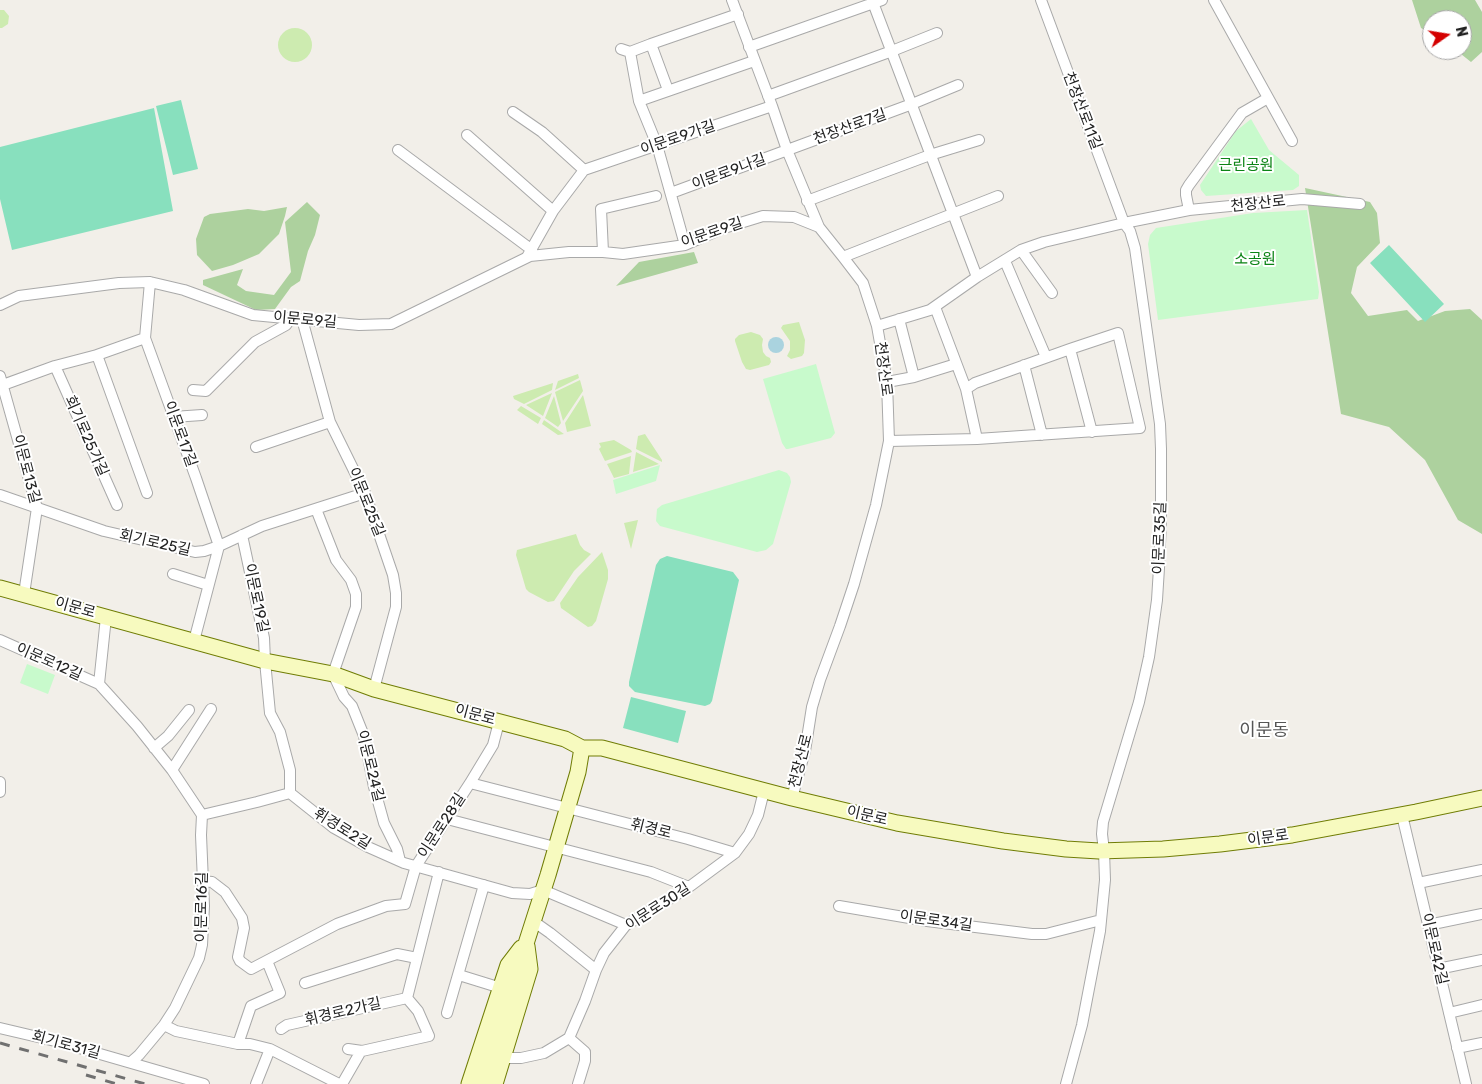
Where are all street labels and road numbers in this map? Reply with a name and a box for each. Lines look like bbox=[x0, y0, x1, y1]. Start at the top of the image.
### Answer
street label: 천장산로11길 bbox=[1059, 70, 1105, 152]
street label: 천장산로7길 bbox=[811, 105, 889, 149]
street label: 이문로9가길 bbox=[638, 117, 718, 159]
street label: 이문로9나길 bbox=[689, 150, 769, 194]
street label: 천장산로 bbox=[1230, 192, 1286, 216]
street label: 이문로9길 bbox=[679, 214, 745, 252]
street label: 이문로9길 bbox=[272, 308, 338, 332]
street label: 천장산로 bbox=[871, 341, 895, 397]
street label: 회기로25가길 bbox=[60, 393, 112, 479]
street label: 이문로17길 bbox=[160, 398, 200, 470]
street label: 이문로13길 bbox=[8, 433, 44, 505]
street label: 이문로25길 bbox=[344, 465, 388, 539]
street label: 이문로35길 bbox=[1150, 501, 1170, 575]
street label: 회기로25길 bbox=[117, 526, 193, 560]
street label: 이문로19길 bbox=[240, 562, 272, 634]
street label: 이문로 bbox=[53, 594, 97, 622]
street label: 이문로12길 bbox=[13, 639, 85, 685]
street label: 이문로 bbox=[453, 701, 497, 729]
street label: 이문로24길 bbox=[352, 728, 388, 804]
street label: 천장산로 bbox=[786, 732, 816, 790]
street label: 이문로28길 bbox=[414, 790, 470, 862]
street label: 이문로 bbox=[845, 803, 889, 829]
street label: 휘경로2길 bbox=[310, 804, 374, 854]
street label: 휘경로 bbox=[629, 815, 673, 843]
street label: 이문로 bbox=[1246, 826, 1290, 850]
street label: 이문로16길 bbox=[192, 872, 212, 942]
street label: 이문로30길 bbox=[622, 879, 694, 935]
street label: 이문로34길 bbox=[898, 907, 974, 935]
street label: 이문로42길 bbox=[1417, 911, 1451, 987]
street label: 휘경로2가길 bbox=[303, 994, 383, 1030]
street label: 회기로31길 bbox=[30, 1027, 102, 1063]

